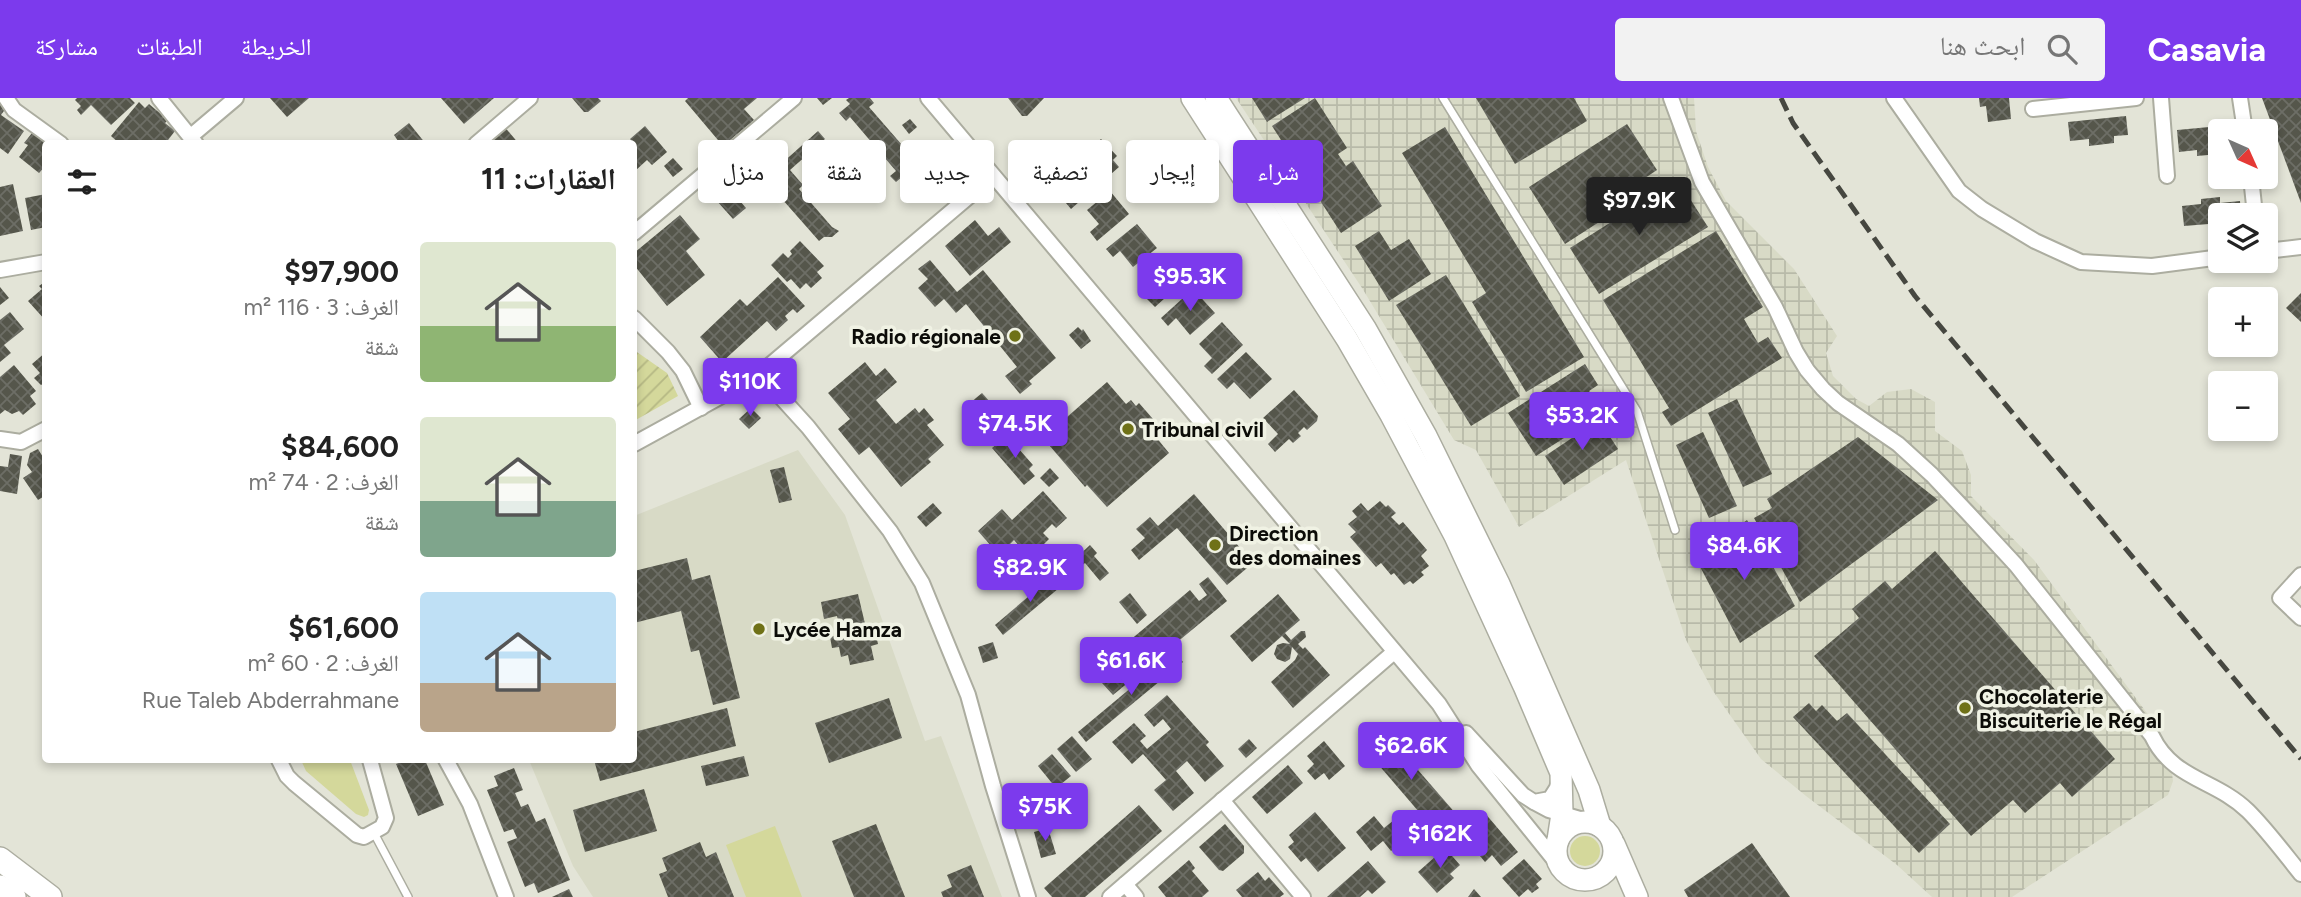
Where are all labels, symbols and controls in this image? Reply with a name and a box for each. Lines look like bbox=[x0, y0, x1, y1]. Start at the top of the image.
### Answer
search box bbox=[1615, 18, 2105, 81]
text: ابحث هنا bbox=[1940, 30, 2025, 62]
icon: search bbox=[2043, 30, 2081, 68]
text: Casavia bbox=[2147, 30, 2266, 69]
text: مشاركة bbox=[35, 32, 98, 61]
text: الطبقات bbox=[136, 32, 203, 61]
text: الخريطة bbox=[241, 32, 311, 61]
north arrow bbox=[2208, 119, 2278, 189]
map controls bbox=[2208, 119, 2278, 441]
chip: منزل bbox=[698, 140, 788, 203]
chip: شقة bbox=[802, 140, 886, 203]
chip: جديد bbox=[900, 140, 994, 203]
chip: تصفية bbox=[1008, 140, 1112, 203]
chip: إيجار bbox=[1126, 140, 1219, 203]
chip: شراء bbox=[1233, 140, 1323, 203]
text: العقارات: 11 bbox=[481, 160, 616, 197]
icon: filters bbox=[63, 163, 101, 201]
pin: $97.9K bbox=[1582, 178, 1696, 237]
text: $97.9K bbox=[1602, 186, 1676, 214]
button: layers bbox=[2208, 203, 2278, 273]
text: $97,900 bbox=[284, 253, 399, 290]
pin: $95.3K bbox=[1133, 254, 1247, 313]
text: $95.3K bbox=[1153, 262, 1227, 290]
icon: home bbox=[476, 270, 560, 354]
button: + bbox=[2208, 287, 2278, 357]
text: الغرف: 3 · 116 m² bbox=[243, 293, 399, 321]
place label: Radio régionale bbox=[851, 324, 1001, 349]
marker: Radio régionale bbox=[1007, 328, 1023, 344]
text: شقة bbox=[365, 333, 399, 361]
pin: $110K bbox=[701, 358, 799, 418]
text: $110K bbox=[719, 367, 781, 395]
button: − bbox=[2208, 371, 2278, 441]
pin: $53.2K bbox=[1525, 392, 1639, 452]
pin: $74.5K bbox=[958, 400, 1072, 460]
text: $53.2K bbox=[1545, 401, 1619, 429]
text: $74.5K bbox=[978, 409, 1052, 437]
place label: Tribunal civil bbox=[1142, 417, 1264, 442]
marker: Tribunal civil bbox=[1120, 421, 1136, 437]
text: $84,600 bbox=[281, 428, 399, 465]
icon: home bbox=[476, 445, 560, 529]
text: الغرف: 2 · 74 m² bbox=[249, 468, 399, 496]
text: شقة bbox=[365, 508, 399, 536]
place label: Direction des domaines bbox=[1229, 521, 1361, 570]
pin: $84.6K bbox=[1687, 522, 1801, 582]
text: $84.6K bbox=[1706, 531, 1782, 559]
marker: Direction des domaines bbox=[1207, 537, 1223, 553]
pin: $82.9K bbox=[973, 545, 1087, 604]
text: $82.9K bbox=[993, 553, 1067, 581]
text: $61,600 bbox=[288, 609, 399, 646]
place label: Lycée Hamza bbox=[773, 617, 902, 642]
icon: home bbox=[476, 620, 560, 704]
marker: Lycée Hamza bbox=[751, 621, 767, 637]
pin: $61.6K bbox=[1074, 638, 1188, 697]
text: $61.6K bbox=[1096, 646, 1166, 674]
text: الغرف: 2 · 60 m² bbox=[247, 649, 399, 677]
place label: Chocolaterie Biscuiterie le Régal bbox=[1979, 684, 2162, 733]
text: Rue Taleb Abderrahmane bbox=[142, 686, 399, 714]
marker: Chocolaterie Biscuiterie le Régal bbox=[1957, 700, 1973, 716]
pin: $62.6K bbox=[1354, 722, 1468, 782]
text: $62.6K bbox=[1374, 731, 1448, 759]
pin: $75K bbox=[1004, 784, 1086, 843]
text: $75K bbox=[1018, 792, 1072, 820]
pin: $162K bbox=[1391, 810, 1489, 870]
text: $162K bbox=[1408, 819, 1472, 847]

